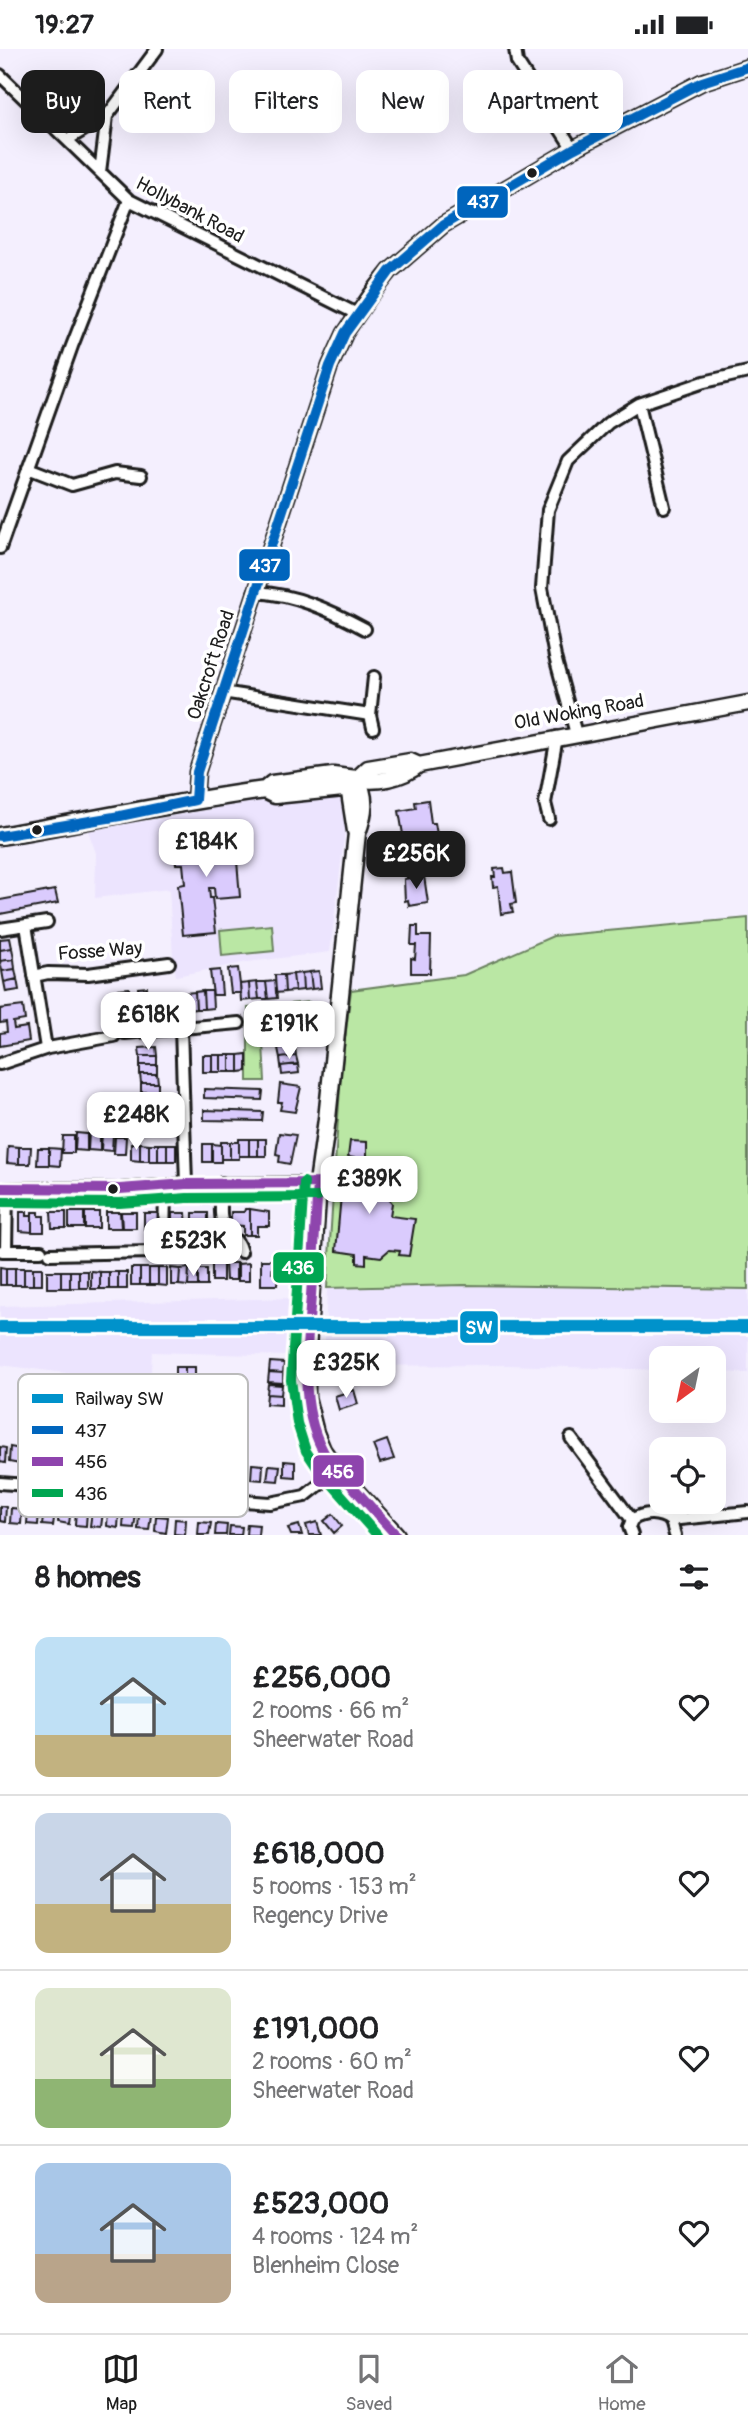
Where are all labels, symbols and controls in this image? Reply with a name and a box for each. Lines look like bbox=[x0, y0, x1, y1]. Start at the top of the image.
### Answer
text: 19:27 bbox=[35, 9, 94, 41]
chip: Buy bbox=[21, 70, 105, 133]
chip: Rent bbox=[119, 70, 215, 133]
chip: Filters bbox=[229, 70, 342, 133]
chip: New bbox=[356, 70, 449, 133]
chip: Apartment bbox=[463, 70, 623, 133]
unlabelled marker bbox=[525, 166, 539, 180]
street label: Hollybank Road bbox=[132, 171, 248, 249]
line badge: 437 bbox=[456, 185, 509, 219]
text: 437 bbox=[467, 190, 500, 214]
line badge: 437 bbox=[238, 548, 291, 582]
text: 437 bbox=[249, 554, 282, 578]
street label: Oakcroft Road bbox=[182, 607, 240, 723]
street label: Old Woking Road bbox=[512, 689, 646, 735]
pin: £184K bbox=[157, 819, 255, 879]
unlabelled marker bbox=[30, 823, 44, 837]
text: £184K bbox=[175, 827, 237, 856]
pin: £256K bbox=[367, 831, 465, 891]
text: £256K bbox=[382, 839, 450, 868]
street label: Fosse Way bbox=[57, 936, 143, 966]
pin: £618K bbox=[99, 993, 197, 1052]
text: £618K bbox=[117, 1000, 179, 1029]
pin: £191K bbox=[240, 1002, 338, 1061]
text: £191K bbox=[260, 1009, 318, 1038]
pin: £248K bbox=[87, 1093, 185, 1152]
text: £248K bbox=[103, 1100, 169, 1129]
pin: £389K bbox=[320, 1157, 418, 1216]
text: £389K bbox=[337, 1164, 401, 1193]
unlabelled marker bbox=[106, 1182, 120, 1196]
pin: £523K bbox=[144, 1219, 242, 1278]
text: £523K bbox=[160, 1226, 226, 1255]
line badge: 436 bbox=[272, 1251, 325, 1284]
text: 436 bbox=[282, 1256, 314, 1280]
line badge: SW bbox=[459, 1310, 499, 1344]
text: SW bbox=[465, 1316, 493, 1340]
pin: £325K bbox=[297, 1341, 395, 1400]
north arrow bbox=[649, 1346, 726, 1423]
map controls bbox=[649, 1346, 726, 1514]
text: £325K bbox=[313, 1348, 379, 1377]
legend bbox=[18, 1374, 248, 1517]
text: Railway SW bbox=[75, 1387, 164, 1411]
text: 437 bbox=[75, 1419, 107, 1443]
button: locate bbox=[649, 1437, 726, 1514]
text: 456 bbox=[75, 1450, 107, 1474]
line badge: 456 bbox=[312, 1454, 365, 1488]
text: 456 bbox=[322, 1460, 354, 1484]
text: 436 bbox=[75, 1482, 108, 1506]
icon: filters bbox=[675, 1558, 713, 1596]
text: 8 homes bbox=[35, 1559, 141, 1596]
text: £256,000 bbox=[252, 1659, 391, 1696]
icon: home bbox=[91, 1665, 175, 1749]
icon: heart bbox=[675, 1688, 713, 1726]
text: 2 rooms · 66 m² bbox=[252, 1696, 409, 1725]
text: Sheerwater Road bbox=[252, 1725, 414, 1754]
text: £618,000 bbox=[252, 1835, 385, 1872]
icon: home bbox=[91, 1841, 175, 1925]
icon: heart bbox=[675, 1864, 713, 1902]
text: 5 rooms · 153 m² bbox=[252, 1872, 417, 1901]
text: Regency Drive bbox=[252, 1901, 388, 1930]
text: £191,000 bbox=[252, 2010, 379, 2047]
icon: home bbox=[91, 2016, 175, 2100]
icon: heart bbox=[675, 2039, 713, 2077]
text: 2 rooms · 60 m² bbox=[252, 2047, 412, 2076]
text: Sheerwater Road bbox=[252, 2076, 414, 2105]
text: £523,000 bbox=[252, 2185, 389, 2222]
icon: home bbox=[91, 2191, 175, 2275]
icon: heart bbox=[675, 2214, 713, 2252]
text: 4 rooms · 124 m² bbox=[252, 2222, 418, 2251]
text: Blenheim Close bbox=[252, 2251, 399, 2280]
tab: Map bbox=[102, 2350, 140, 2416]
tab: Saved bbox=[345, 2350, 393, 2416]
tab: Home bbox=[598, 2350, 646, 2416]

